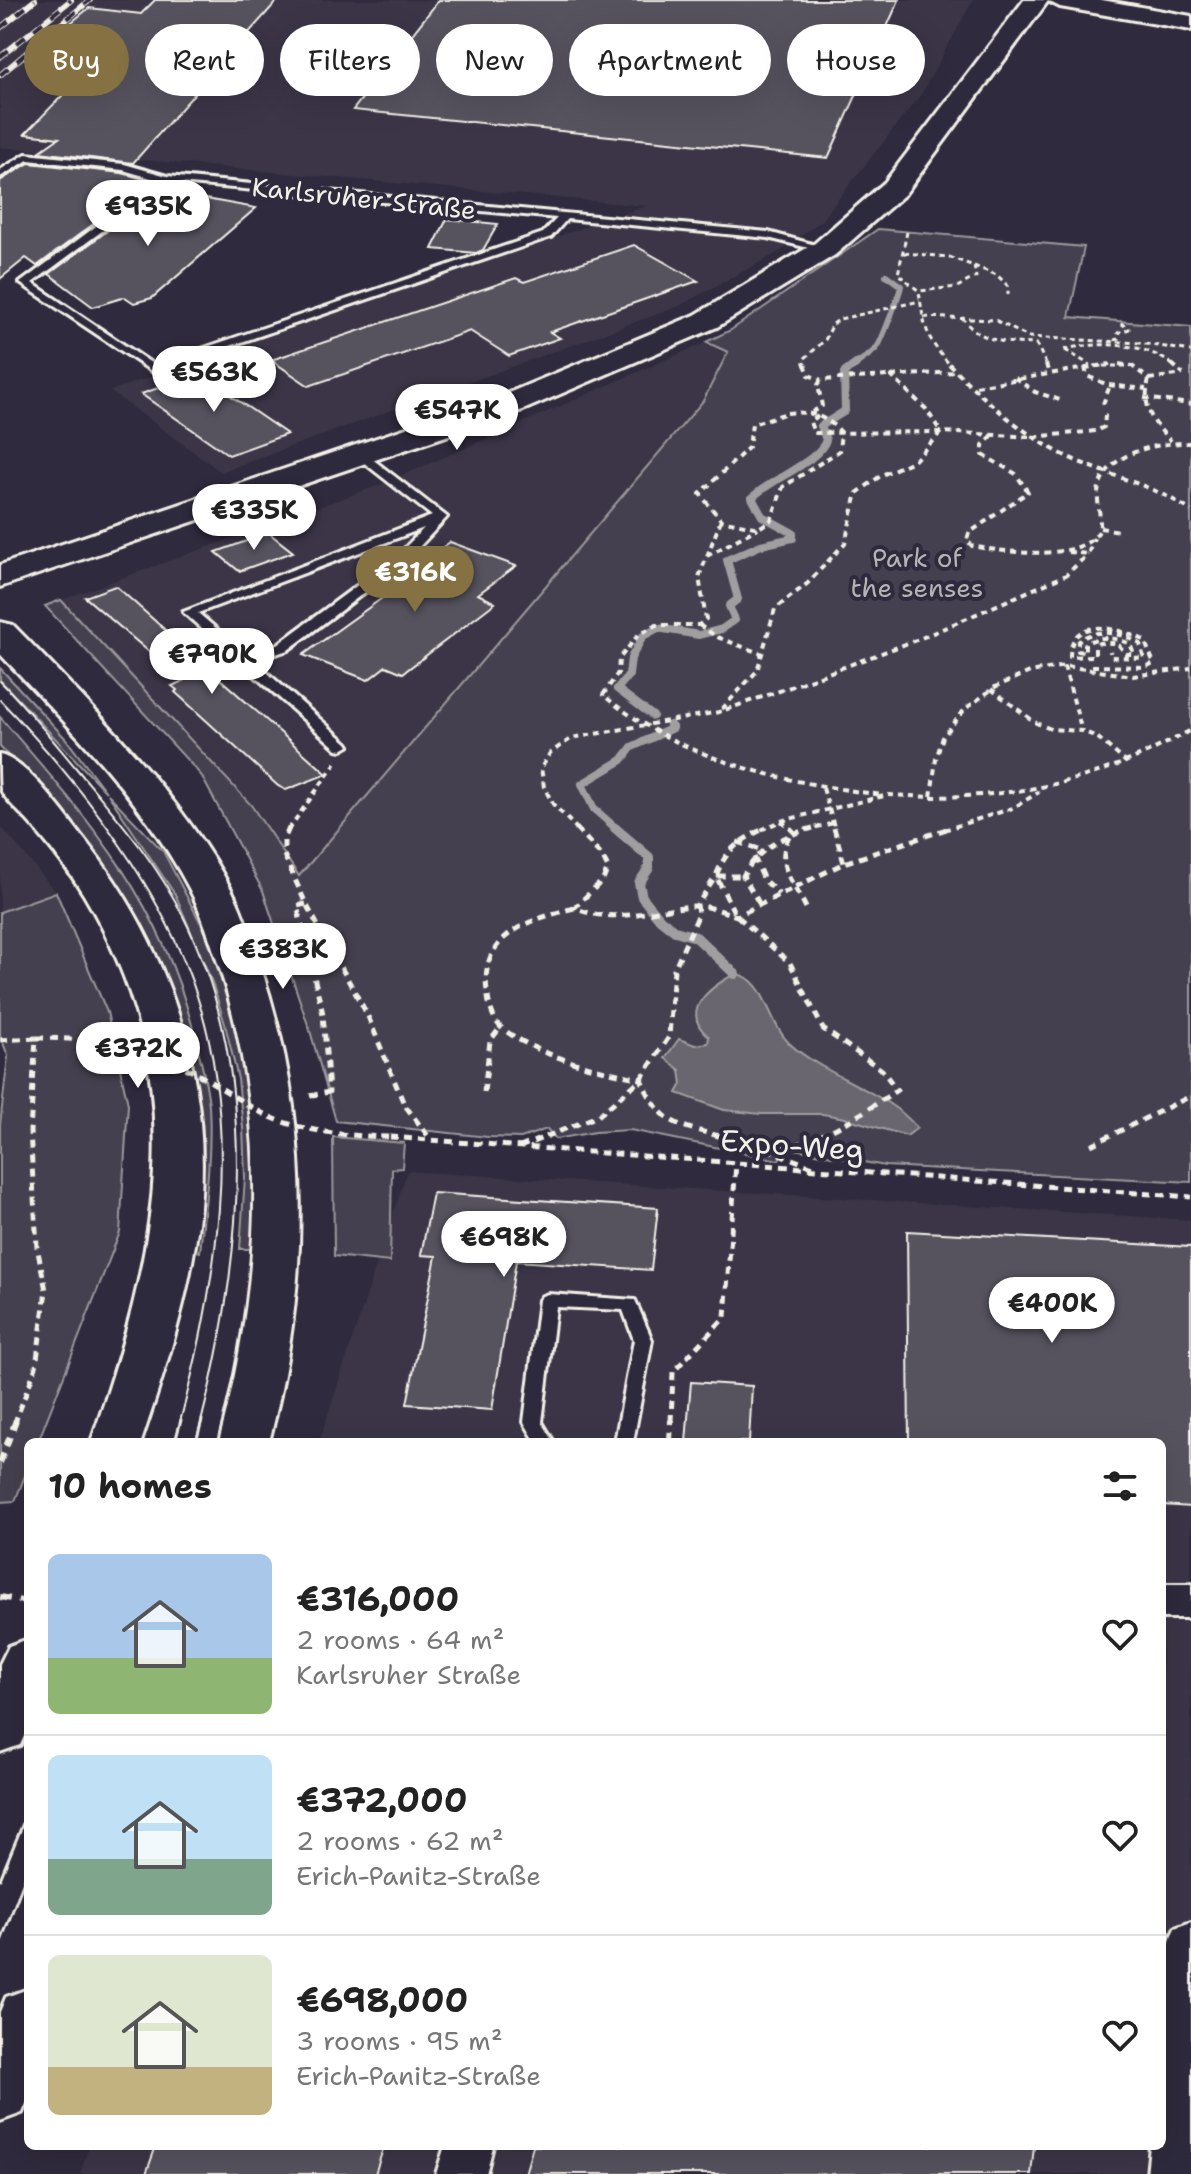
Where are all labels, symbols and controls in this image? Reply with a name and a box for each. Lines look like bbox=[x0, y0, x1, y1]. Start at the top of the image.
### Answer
chip: Buy bbox=[24, 24, 129, 96]
chip: Rent bbox=[145, 24, 264, 96]
chip: Filters bbox=[280, 24, 420, 96]
chip: New bbox=[436, 24, 553, 96]
chip: Apartment bbox=[569, 24, 771, 96]
chip: House bbox=[787, 24, 925, 96]
street label: Karlsruher Straße bbox=[250, 169, 478, 227]
pin: €935K bbox=[92, 180, 204, 248]
text: €935K bbox=[104, 188, 192, 223]
pin: €563K bbox=[158, 346, 270, 414]
text: €563K bbox=[170, 354, 258, 389]
pin: €547K bbox=[401, 384, 513, 452]
text: €547K bbox=[413, 392, 501, 427]
pin: €335K bbox=[198, 484, 310, 552]
text: €335K bbox=[210, 492, 298, 527]
park label: Park of the senses bbox=[851, 540, 983, 605]
pin: €316K bbox=[359, 546, 471, 614]
text: €316K bbox=[374, 554, 456, 589]
pin: €790K bbox=[156, 628, 268, 696]
text: €790K bbox=[167, 636, 257, 671]
pin: €383K bbox=[227, 923, 339, 991]
text: €383K bbox=[238, 931, 328, 966]
pin: €372K bbox=[82, 1022, 194, 1090]
text: €372K bbox=[94, 1030, 182, 1065]
street label: Expo-Weg bbox=[719, 1120, 865, 1170]
pin: €698K bbox=[448, 1211, 560, 1279]
text: €698K bbox=[459, 1219, 549, 1254]
pin: €400K bbox=[996, 1277, 1108, 1345]
text: €400K bbox=[1007, 1285, 1097, 1320]
text: 10 homes bbox=[48, 1463, 212, 1509]
icon: filters bbox=[1098, 1464, 1142, 1508]
text: €316,000 bbox=[296, 1576, 459, 1622]
icon: home bbox=[112, 1586, 208, 1682]
icon: heart bbox=[1098, 1612, 1142, 1656]
text: 2 rooms · 64 m² bbox=[296, 1622, 504, 1657]
text: Karlsruher Straße bbox=[296, 1657, 521, 1692]
text: €372,000 bbox=[296, 1777, 467, 1823]
icon: home bbox=[112, 1787, 208, 1883]
icon: heart bbox=[1098, 1813, 1142, 1857]
text: 2 rooms · 62 m² bbox=[296, 1823, 504, 1858]
text: Erich-Panitz-Straße bbox=[296, 1858, 541, 1893]
text: €698,000 bbox=[296, 1977, 468, 2023]
icon: home bbox=[112, 1987, 208, 2083]
icon: heart bbox=[1098, 2013, 1142, 2057]
text: 3 rooms · 95 m² bbox=[296, 2023, 503, 2058]
text: Erich-Panitz-Straße bbox=[296, 2058, 541, 2093]

